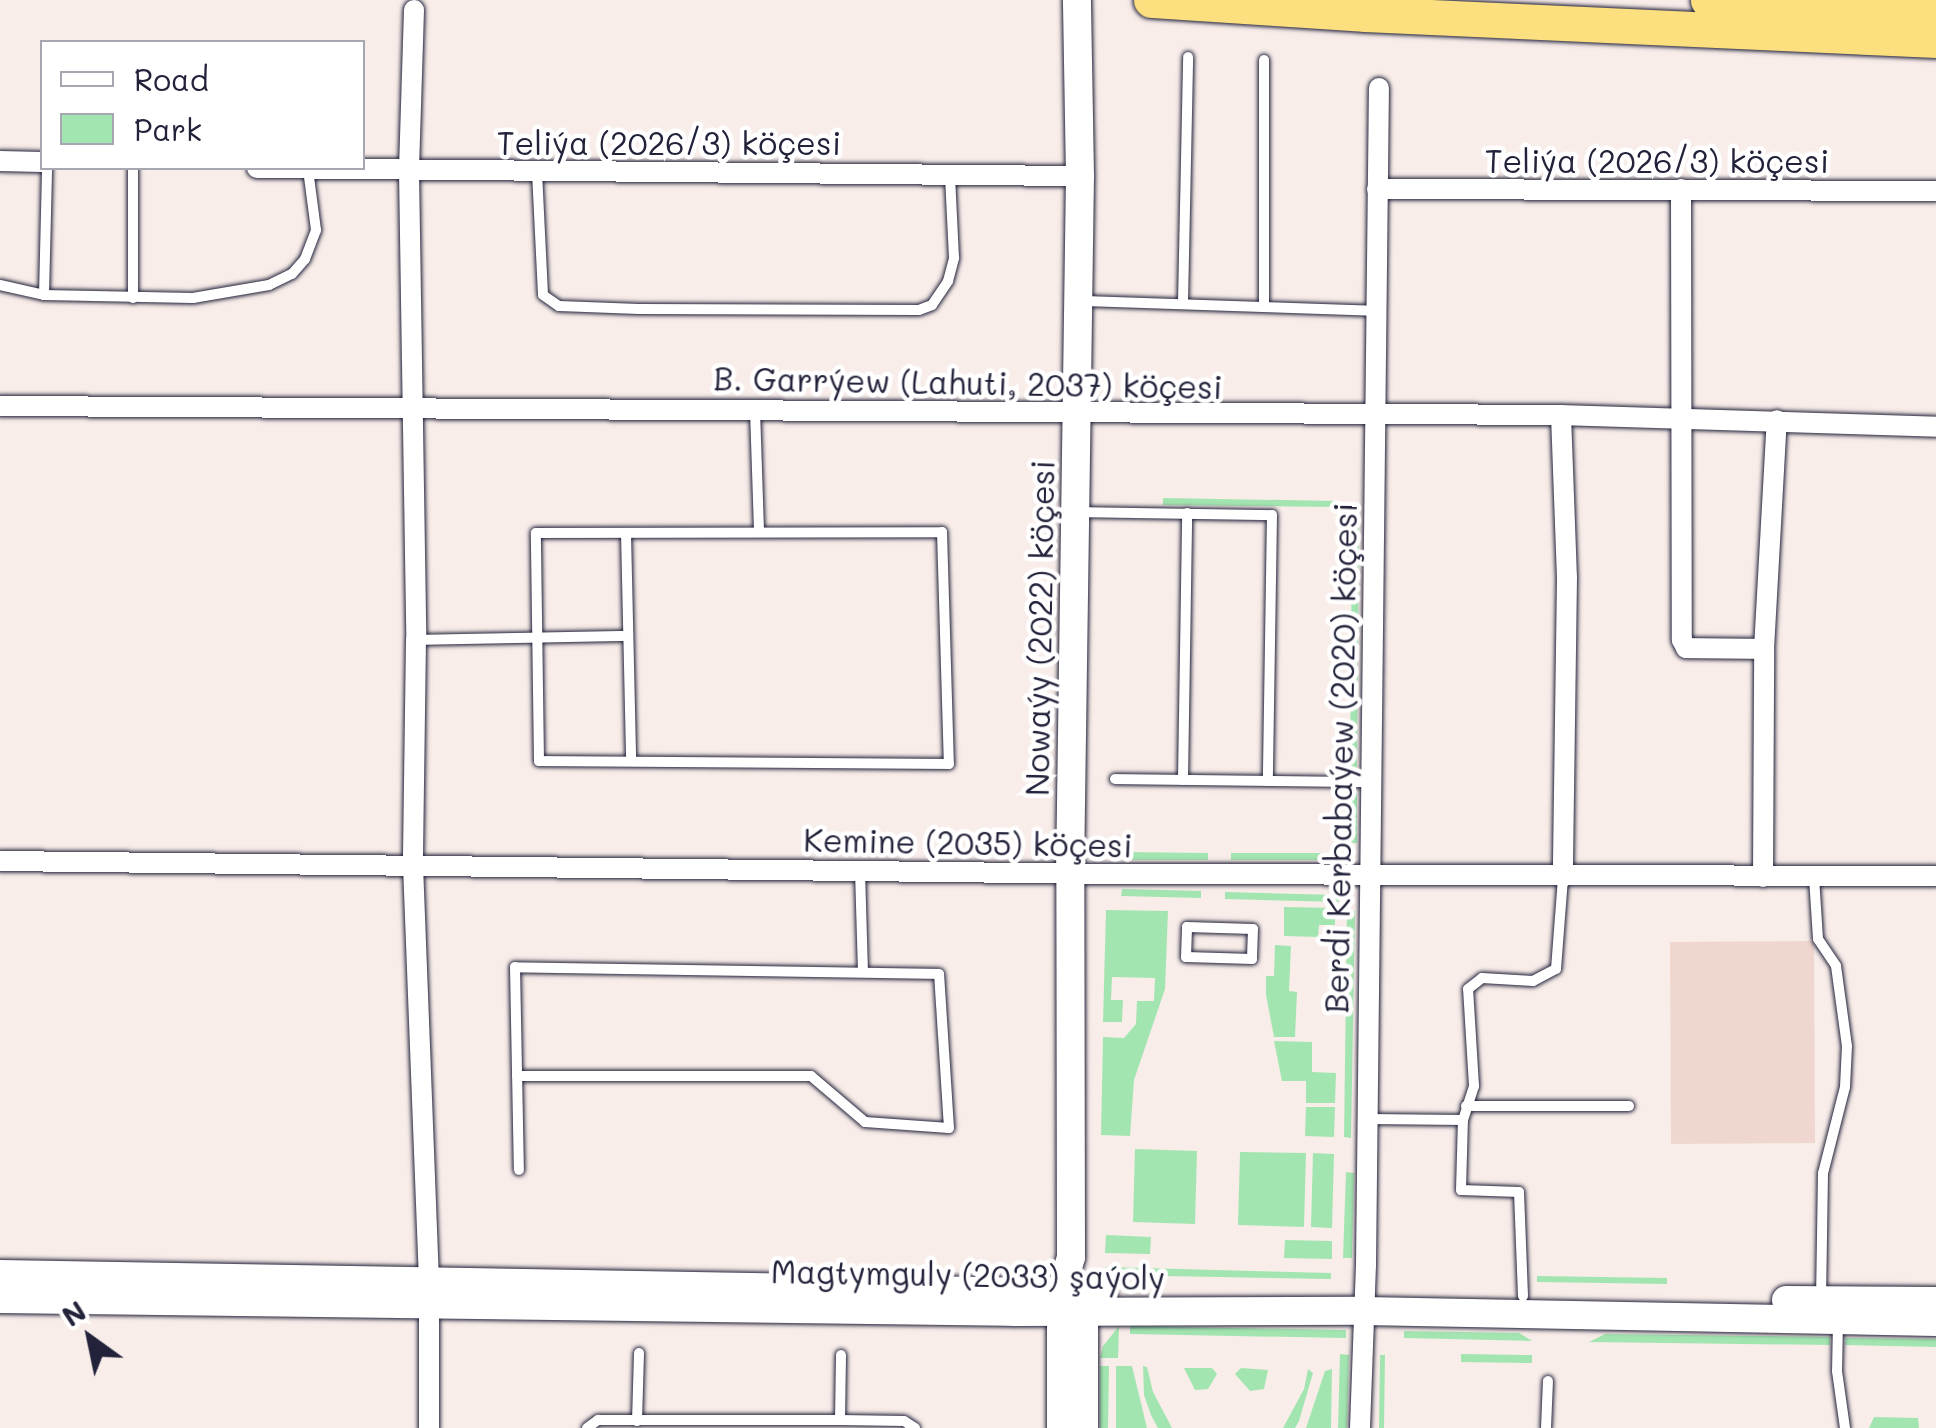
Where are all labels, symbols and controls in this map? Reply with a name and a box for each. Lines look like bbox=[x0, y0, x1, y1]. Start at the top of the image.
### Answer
legend bbox=[40, 40, 365, 170]
text: Road bbox=[134, 59, 209, 99]
text: Park bbox=[134, 109, 202, 149]
street label: Teliýa (2026/3) köçesi bbox=[497, 123, 841, 161]
street label: Teliýa (2026/3) köçesi bbox=[1485, 141, 1829, 179]
street label: B. Garrýew (Lahuti, 2037) köçesi bbox=[713, 358, 1223, 406]
street label: Nowaýy (2022) köçesi bbox=[1017, 460, 1061, 796]
street label: Berdi Kerbabaýew (2020) köçesi bbox=[1316, 502, 1364, 1014]
street label: Kemine (2035) köçesi bbox=[803, 820, 1133, 864]
street label: Magtymguly (2033) şaýoly bbox=[771, 1251, 1165, 1297]
north arrow bbox=[40, 1288, 140, 1388]
text: N bbox=[55, 1292, 92, 1334]

